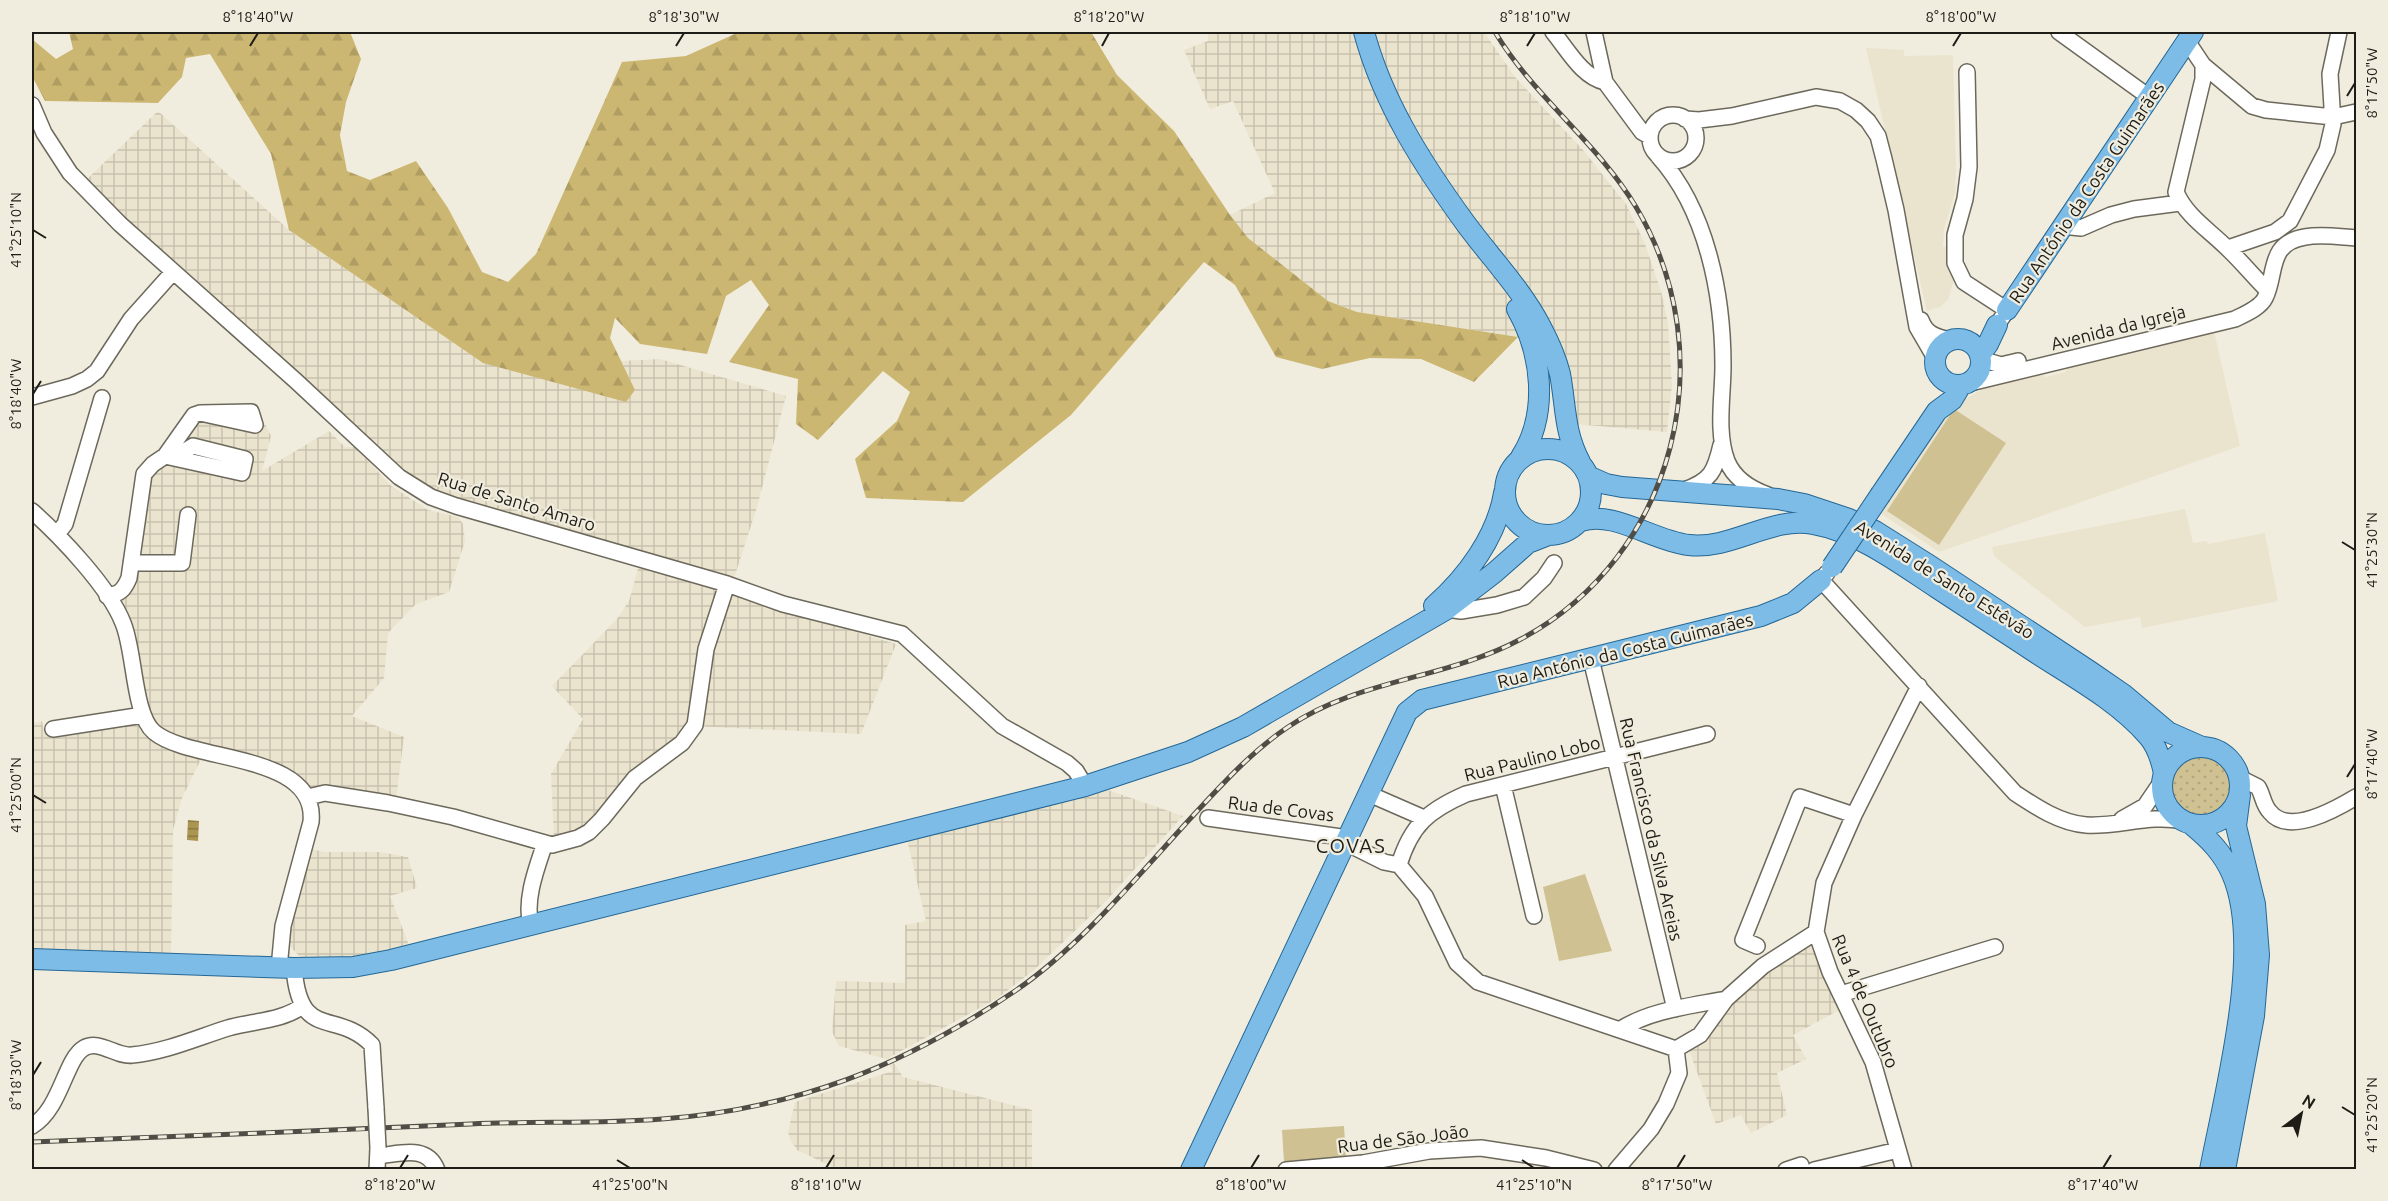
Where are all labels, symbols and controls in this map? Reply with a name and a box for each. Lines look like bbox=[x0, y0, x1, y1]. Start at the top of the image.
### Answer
text: 8°18'40"W bbox=[223, 8, 294, 25]
text: 8°18'30"W bbox=[649, 8, 720, 25]
text: 8°18'20"W bbox=[1074, 8, 1145, 25]
text: 8°18'10"W bbox=[1500, 8, 1571, 25]
text: 8°18'00"W bbox=[1926, 8, 1997, 25]
text: 8°17'50"W bbox=[2363, 47, 2380, 118]
street label: Rua António da Costa Guimarães bbox=[2004, 77, 2168, 306]
text: 41°25'10"N bbox=[7, 192, 24, 268]
street label: Avenida da Igreja bbox=[2049, 301, 2187, 353]
text: 8°18'40"W bbox=[7, 358, 24, 429]
street label: Rua de Santo Amaro bbox=[436, 467, 598, 535]
text: 41°25'30"N bbox=[2363, 512, 2380, 588]
street label: Avenida de Santo Estêvão bbox=[1852, 516, 2038, 642]
street label: Rua António da Costa Guimarães bbox=[1495, 608, 1755, 691]
street label: Rua Francisco da Silva Areias bbox=[1617, 716, 1687, 943]
text: 8°17'40"W bbox=[2363, 728, 2380, 799]
street label: Rua Paulino Lobo bbox=[1462, 731, 1602, 785]
text: 41°25'00"N bbox=[7, 757, 24, 833]
street label: Rua de Covas bbox=[1227, 792, 1335, 824]
district label: COVAS bbox=[1316, 834, 1386, 857]
street label: Rua 4 de Outubro bbox=[1829, 931, 1903, 1071]
text: 8°18'30"W bbox=[7, 1039, 24, 1110]
text: 41°25'20"N bbox=[2363, 1077, 2380, 1153]
north arrow bbox=[2271, 1084, 2331, 1144]
text: N bbox=[2299, 1090, 2319, 1112]
street label: Rua de São João bbox=[1336, 1120, 1470, 1156]
text: 8°18'20"W bbox=[365, 1176, 436, 1193]
text: 41°25'00"N bbox=[592, 1176, 668, 1193]
text: 8°18'10"W bbox=[791, 1176, 862, 1193]
text: 8°18'00"W bbox=[1216, 1176, 1287, 1193]
text: 41°25'10"N bbox=[1496, 1176, 1572, 1193]
text: 8°17'50"W bbox=[1642, 1176, 1713, 1193]
text: 8°17'40"W bbox=[2068, 1176, 2139, 1193]

